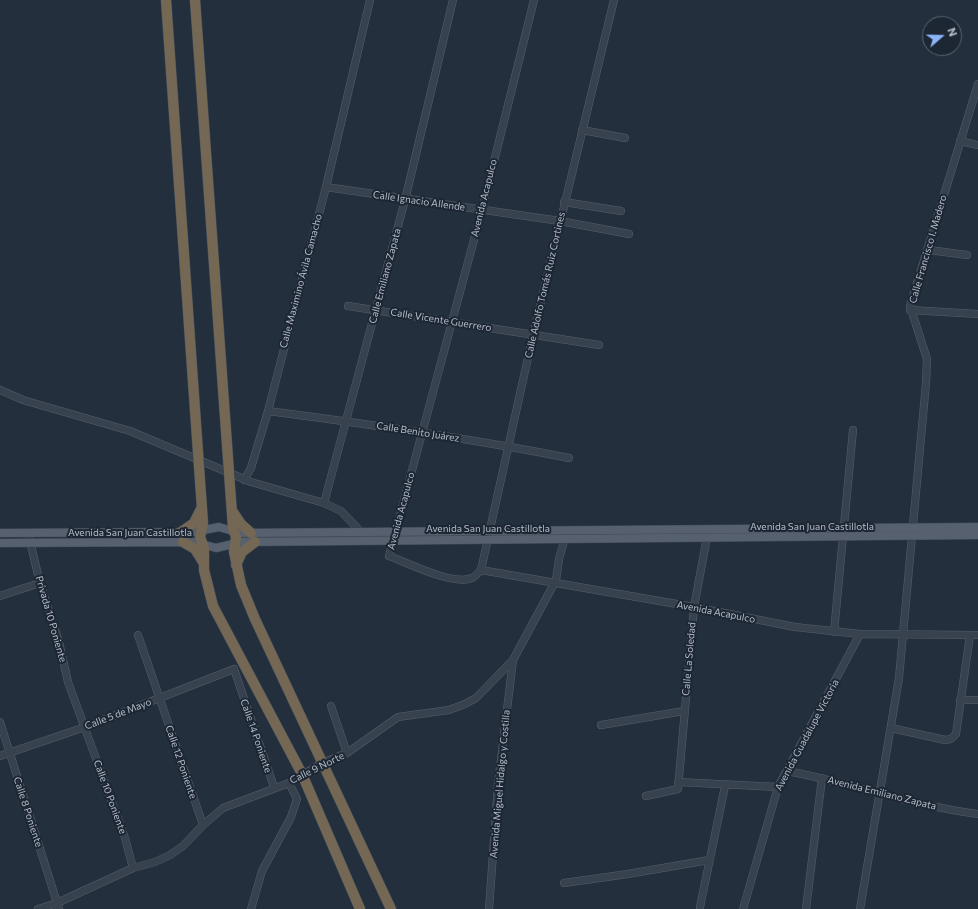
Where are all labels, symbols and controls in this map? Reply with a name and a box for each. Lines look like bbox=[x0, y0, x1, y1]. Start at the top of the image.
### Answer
north arrow bbox=[922, 16, 962, 56]
text: N bbox=[945, 26, 960, 38]
street label: Avenida Acapulco bbox=[469, 158, 499, 238]
street label: Calle Ignacio Allende bbox=[372, 189, 466, 213]
street label: Calle Francisco I. Madero bbox=[907, 193, 949, 305]
street label: Calle Adolfo Tomás Ruiz Cortines bbox=[522, 211, 568, 359]
street label: Calle Maximino Ávila Camacho bbox=[277, 213, 325, 349]
street label: Calle Emiliano Zapata bbox=[367, 227, 403, 325]
street label: Calle Vicente Guerrero bbox=[390, 306, 492, 334]
street label: Calle Benito Juárez bbox=[376, 420, 460, 444]
street label: Avenida Acapulco bbox=[385, 471, 417, 551]
street label: Avenida San Juan Castillotla bbox=[750, 521, 874, 533]
street label: Avenida San Juan Castillotla bbox=[426, 523, 550, 535]
street label: Avenida San Juan Castillotla bbox=[68, 527, 192, 539]
street label: Privada 10 Poniente bbox=[33, 574, 69, 664]
street label: Avenida Acapulco bbox=[676, 598, 756, 626]
street label: Calle La Soledad bbox=[680, 622, 698, 696]
street label: Avenida Guadalupe Victoria bbox=[772, 677, 842, 793]
street label: Calle 5 de Mayo bbox=[83, 696, 153, 732]
street label: Calle 14 Poniente bbox=[238, 698, 274, 774]
street label: Avenida Miguel Hidalgo y Costilla bbox=[488, 709, 512, 859]
street label: Calle 12 Poniente bbox=[163, 724, 199, 800]
street label: Calle 9 Norte bbox=[288, 750, 346, 786]
street label: Calle 10 Poniente bbox=[91, 758, 129, 836]
street label: Avenida Emiliano Zapata bbox=[826, 774, 938, 812]
street label: Calle 8 Poniente bbox=[11, 775, 45, 849]

